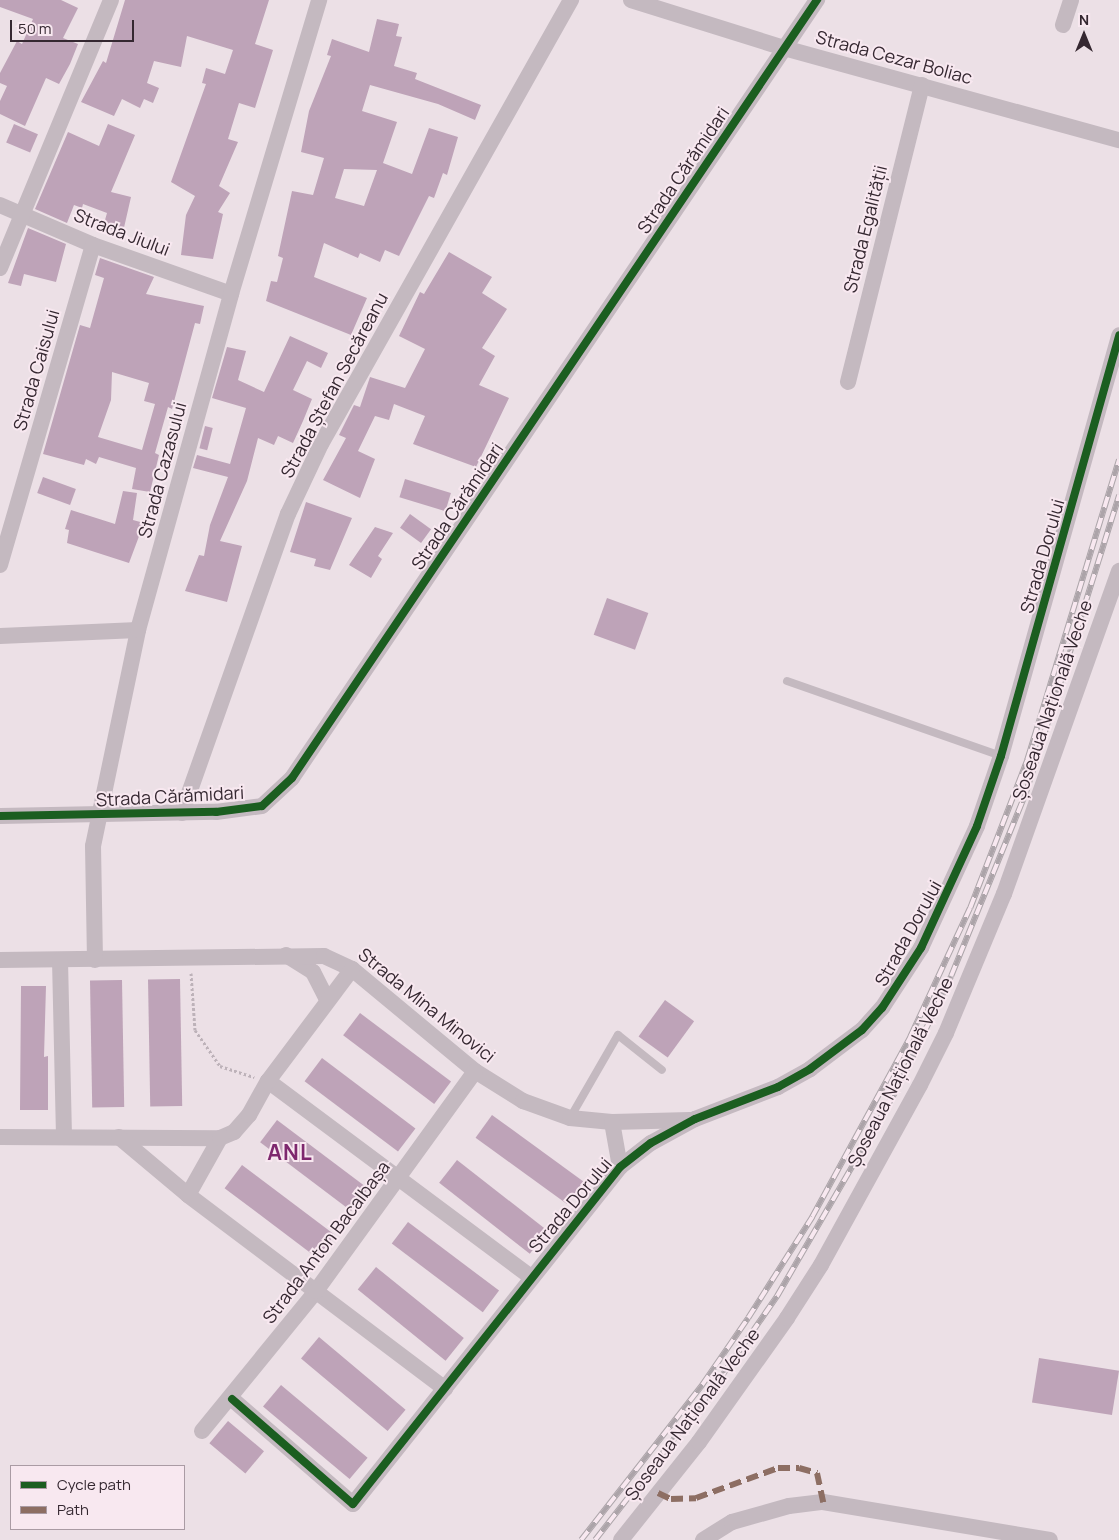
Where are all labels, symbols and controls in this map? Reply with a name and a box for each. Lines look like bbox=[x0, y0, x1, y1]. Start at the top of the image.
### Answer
scale bar bbox=[12, 10, 136, 42]
north arrow bbox=[1059, 10, 1109, 60]
text: N bbox=[1079, 10, 1089, 29]
text: 50 m bbox=[18, 18, 52, 39]
street label: Strada Cezar Boliac bbox=[813, 26, 975, 88]
street label: Strada Cărămidari bbox=[633, 102, 733, 238]
street label: Strada Egalității bbox=[839, 163, 891, 295]
street label: Strada Jiului bbox=[71, 204, 173, 260]
street label: Strada Ștefan Secăreanu bbox=[276, 288, 392, 482]
street label: Strada Caisului bbox=[8, 307, 64, 433]
street label: Strada Cazasului bbox=[133, 400, 191, 540]
street label: Strada Cărămidari bbox=[407, 438, 507, 574]
street label: Strada Dorului bbox=[1015, 496, 1069, 616]
street label: Șoseaua Națională Veche bbox=[1008, 597, 1096, 803]
street label: Strada Cărămidari bbox=[95, 781, 245, 811]
street label: Strada Dorului bbox=[870, 876, 946, 990]
street label: Strada Mina Minovici bbox=[354, 943, 500, 1067]
street label: Șoseaua Națională Veche bbox=[843, 974, 957, 1170]
district label: ANL bbox=[267, 1140, 313, 1166]
street label: Strada Dorului bbox=[524, 1153, 616, 1257]
street label: Strada Anton Bacalbașa bbox=[258, 1157, 394, 1327]
street label: Șoseaua Națională Veche bbox=[620, 1324, 764, 1504]
legend bbox=[10, 1465, 185, 1530]
text: Cycle path bbox=[57, 1474, 131, 1495]
text: Path bbox=[57, 1499, 89, 1520]

